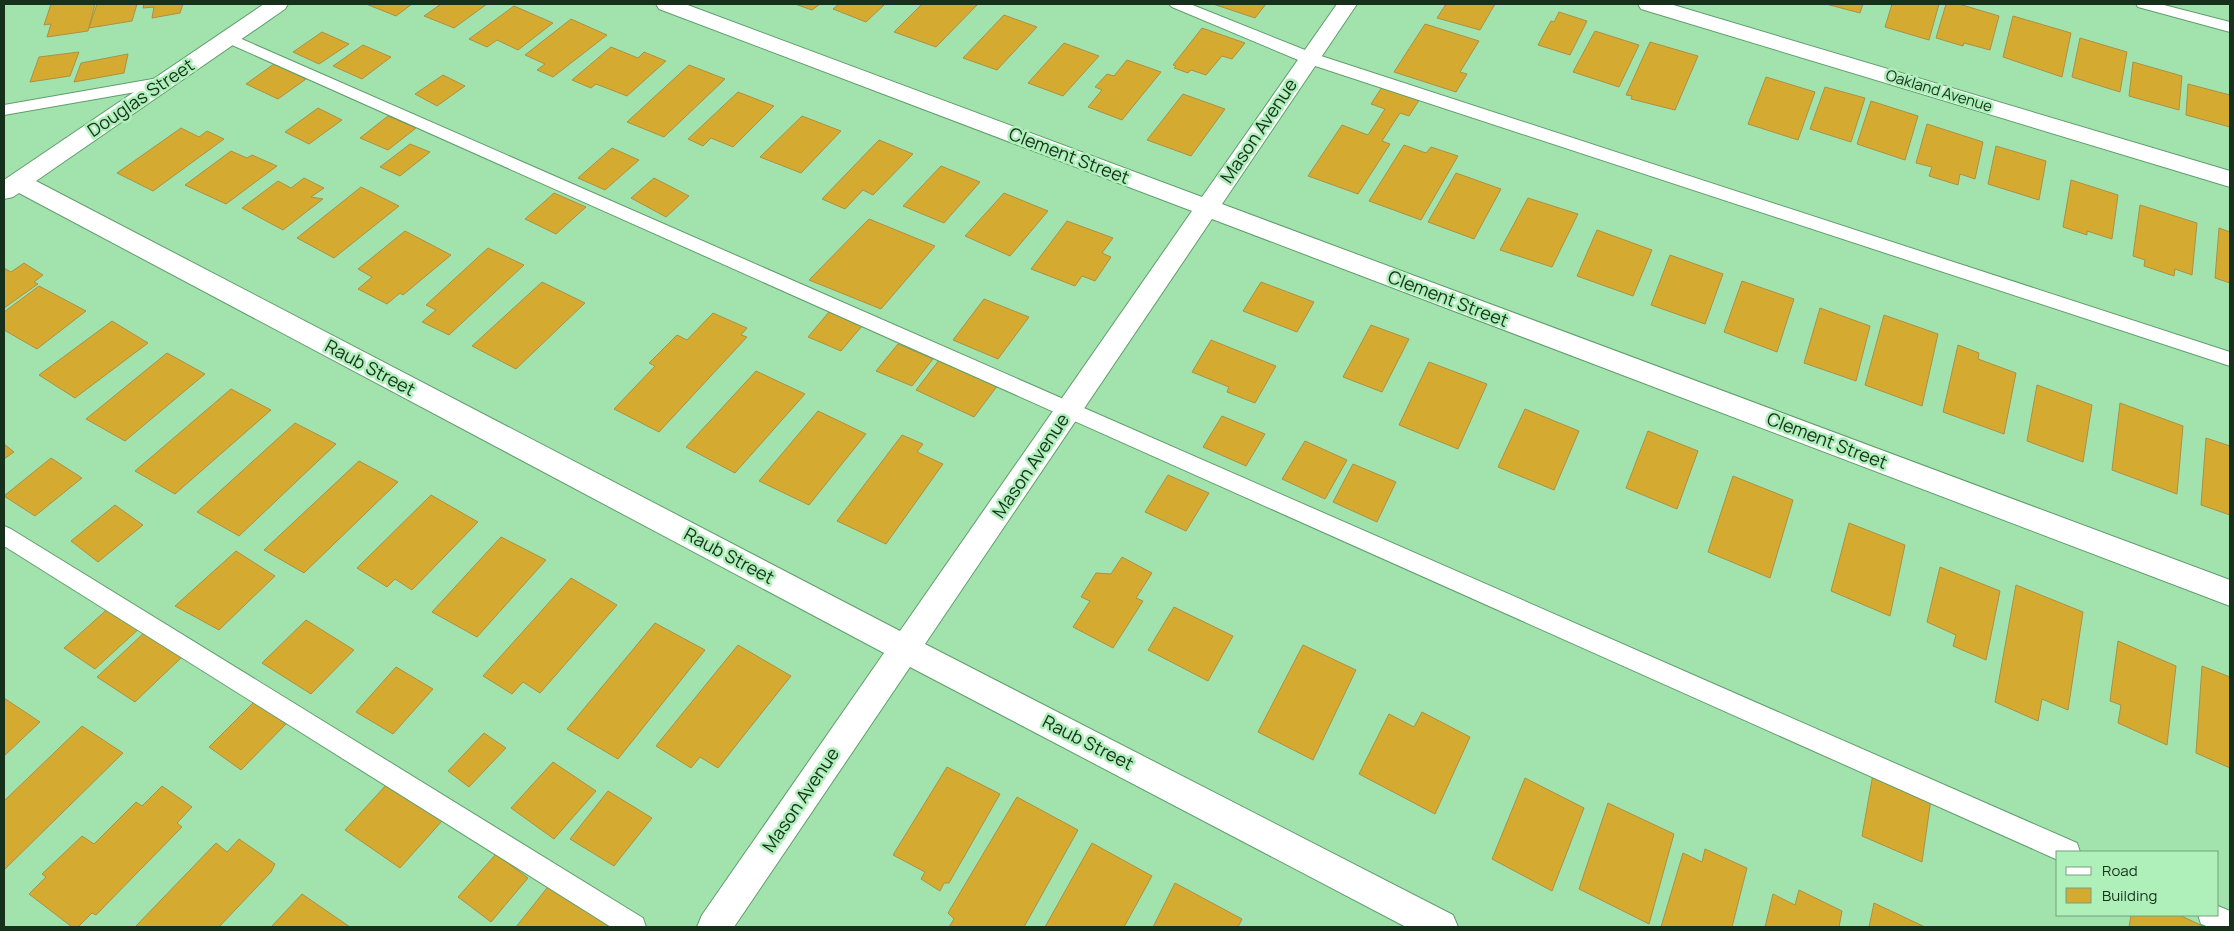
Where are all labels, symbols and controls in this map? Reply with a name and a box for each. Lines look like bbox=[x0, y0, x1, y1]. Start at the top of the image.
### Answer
street label: Douglas Street bbox=[82, 52, 199, 142]
street label: Oakland Avenue bbox=[1883, 64, 1995, 117]
street label: Mason Avenue bbox=[1214, 74, 1302, 187]
street label: Clement Street bbox=[1006, 121, 1133, 189]
street label: Clement Street bbox=[1385, 264, 1512, 332]
street label: Raub Street bbox=[321, 333, 420, 401]
street label: Clement Street bbox=[1764, 406, 1891, 474]
street label: Mason Avenue bbox=[986, 409, 1074, 522]
street label: Raub Street bbox=[680, 521, 779, 589]
street label: Raub Street bbox=[1039, 709, 1138, 775]
street label: Mason Avenue bbox=[756, 743, 844, 856]
legend bbox=[2056, 851, 2219, 916]
text: Road bbox=[2102, 860, 2138, 881]
text: Building bbox=[2102, 885, 2157, 906]

